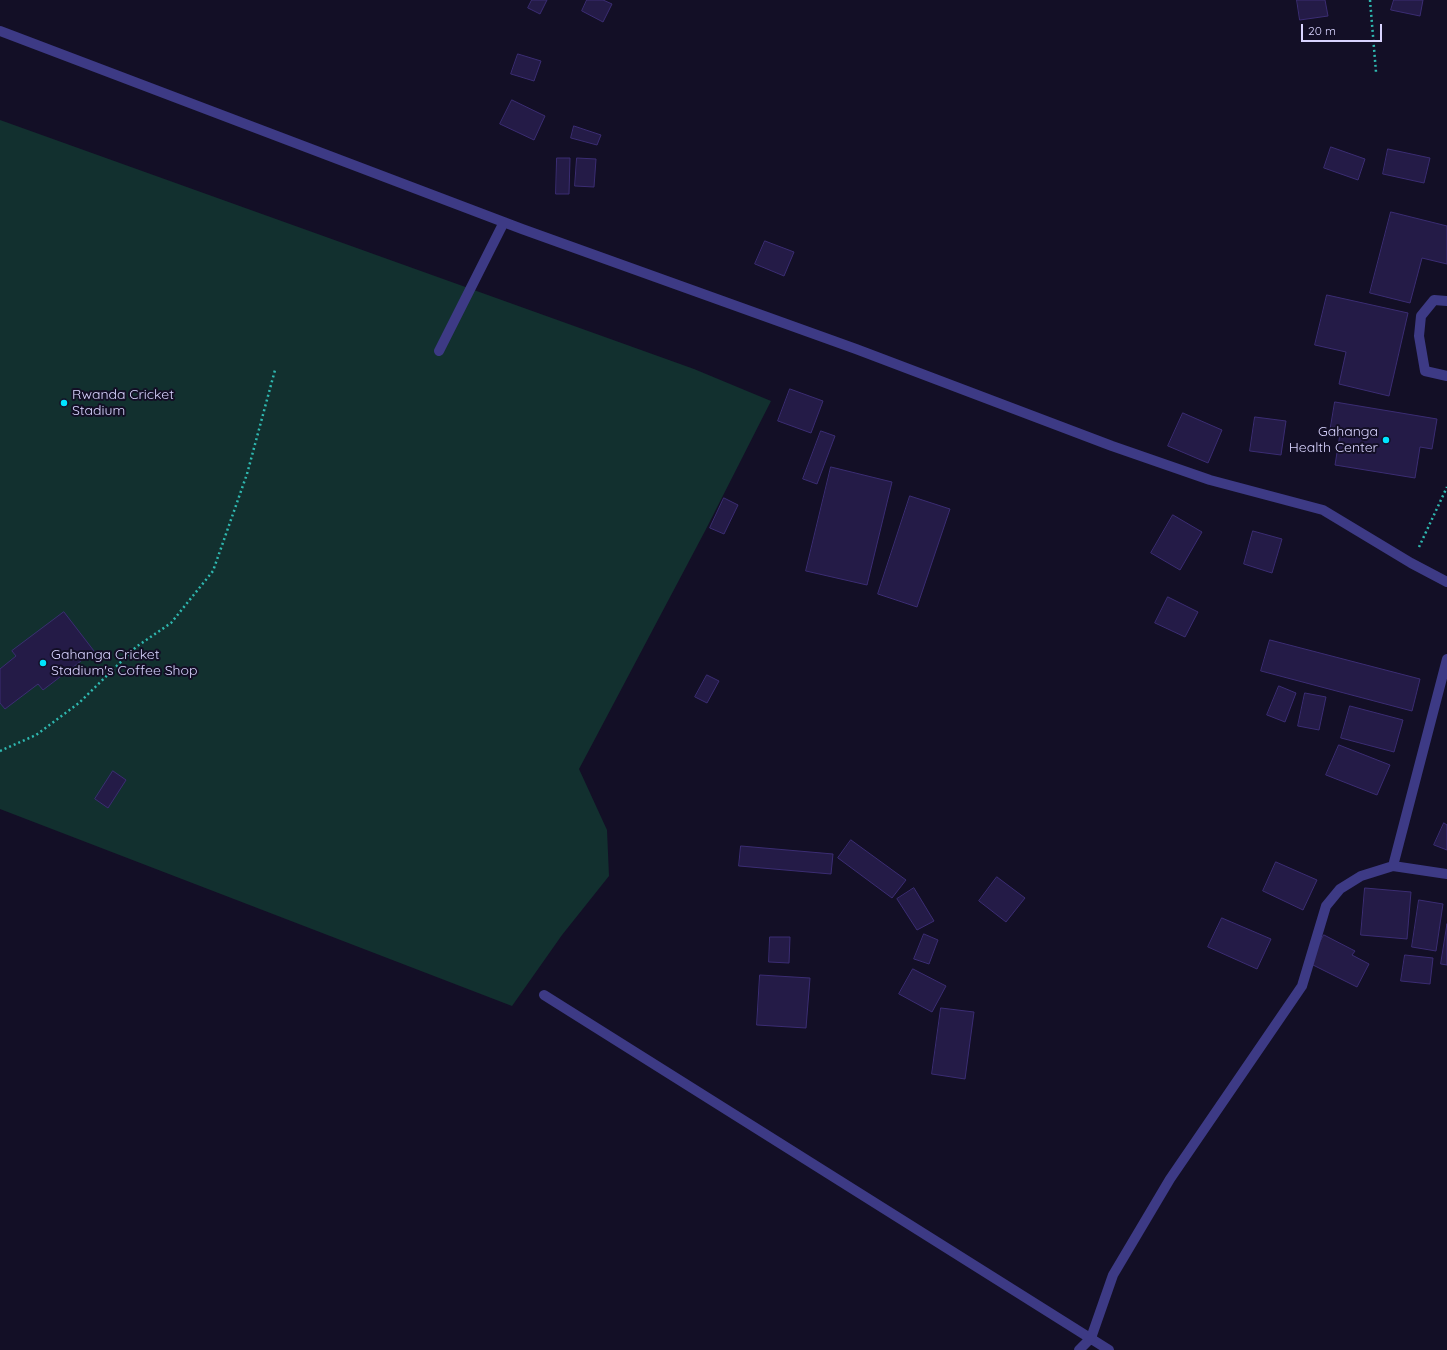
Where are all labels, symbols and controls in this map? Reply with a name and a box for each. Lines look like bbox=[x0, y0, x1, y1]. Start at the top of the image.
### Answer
scale bar bbox=[1303, 16, 1384, 42]
text: 20 m bbox=[1308, 23, 1336, 38]
place label: Rwanda Cricket Stadium bbox=[72, 387, 174, 420]
marker: Rwanda Cricket Stadium bbox=[59, 398, 69, 408]
place label: Gahanga Health Center bbox=[1289, 424, 1378, 456]
marker: Gahanga Health Center bbox=[1381, 435, 1391, 445]
place label: Gahanga Cricket Stadium's Coffee Shop bbox=[51, 647, 197, 680]
marker: Gahanga Cricket Stadium's Coffee Shop bbox=[38, 658, 48, 668]

